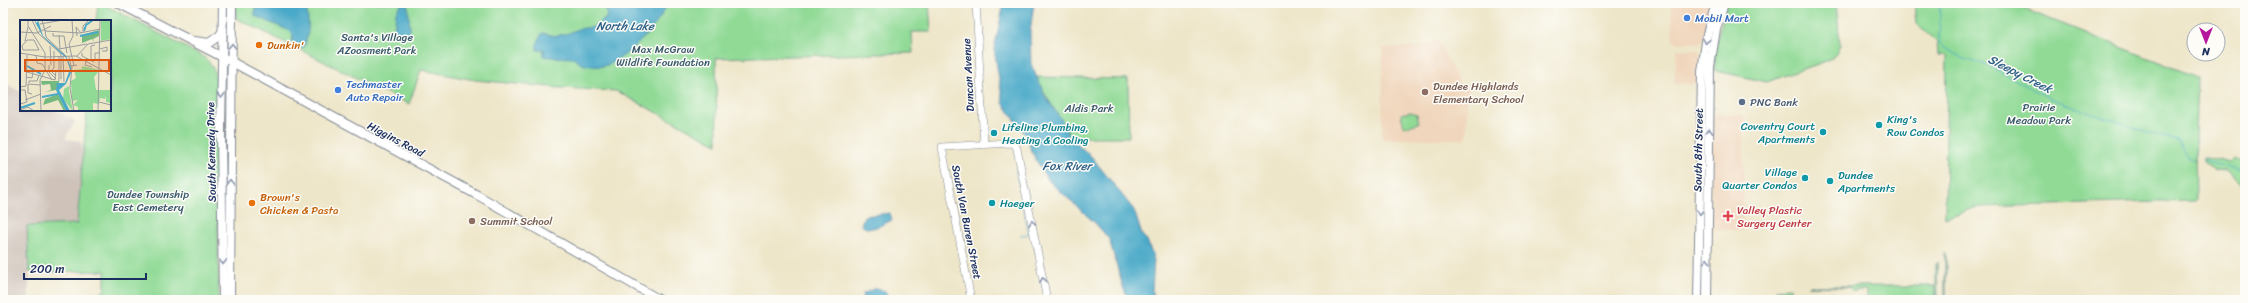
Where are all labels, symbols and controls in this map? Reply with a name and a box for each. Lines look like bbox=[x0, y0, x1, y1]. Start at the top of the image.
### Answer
place label: Mobil Mart bbox=[1695, 9, 1749, 28]
marker: Mobil Mart bbox=[1682, 13, 1692, 23]
water label: North Lake bbox=[596, 15, 655, 37]
inset map bbox=[20, 20, 111, 111]
north arrow bbox=[2186, 22, 2226, 62]
park label: Santa's Village AZoosment Park bbox=[336, 28, 417, 60]
place label: Dunkin' bbox=[267, 36, 304, 55]
one-way arrow bbox=[1702, 37, 1711, 44]
street label: Duncan Avenue bbox=[957, 38, 980, 112]
marker: Dunkin' bbox=[254, 40, 264, 50]
park label: Max McGraw Wildlife Foundation bbox=[616, 40, 710, 72]
text: N bbox=[2202, 42, 2211, 61]
one-way arrow bbox=[228, 43, 236, 49]
water label: Sleepy Creek bbox=[1984, 48, 2057, 100]
place label: Techmaster Auto Repair bbox=[345, 75, 404, 107]
place label: Dundee Highlands Elementary School bbox=[1433, 77, 1525, 109]
marker: Techmaster Auto Repair bbox=[333, 85, 343, 95]
marker: Dundee Highlands Elementary School bbox=[1420, 87, 1430, 97]
one-way arrow bbox=[217, 93, 225, 99]
place label: PNC Bank bbox=[1750, 93, 1798, 112]
marker: PNC Bank bbox=[1737, 97, 1747, 107]
park label: Prairie Meadow Park bbox=[2007, 98, 2071, 130]
park label: Aldis Park bbox=[1063, 99, 1114, 118]
street label: South Kennedy Drive bbox=[201, 101, 222, 202]
street label: South 8th Street bbox=[1688, 108, 1709, 192]
place label: King's Row Condos bbox=[1887, 110, 1945, 142]
street label: Higgins Road bbox=[364, 116, 429, 163]
place label: Coventry Court Apartments bbox=[1741, 117, 1816, 149]
place label: Lifeline Plumbing, Heating & Cooling bbox=[1002, 118, 1089, 150]
marker: King's Row Condos bbox=[1874, 120, 1884, 130]
marker: Coventry Court Apartments bbox=[1818, 127, 1828, 137]
marker: Lifeline Plumbing, Heating & Cooling bbox=[989, 128, 999, 138]
one-way arrow bbox=[1705, 128, 1713, 134]
water label: Fox River bbox=[1043, 155, 1093, 177]
street label: South Van Buren Street bbox=[946, 163, 987, 281]
place label: Village Quarter Condos bbox=[1722, 163, 1798, 195]
place label: Dundee Apartments bbox=[1837, 166, 1896, 198]
marker: Village Quarter Condos bbox=[1800, 173, 1810, 183]
marker: Dundee Apartments bbox=[1825, 176, 1835, 186]
one-way arrow bbox=[226, 179, 234, 185]
park label: Dundee Township East Cemetery bbox=[107, 185, 189, 217]
place label: Brown's Chicken & Pasta bbox=[260, 188, 339, 220]
place label: Haeger bbox=[1000, 194, 1036, 213]
marker: Brown's Chicken & Pasta bbox=[247, 198, 257, 208]
marker: Haeger bbox=[987, 198, 997, 208]
place label: Valley Plastic Surgery Center bbox=[1737, 201, 1813, 233]
one-way arrow bbox=[1696, 209, 1704, 215]
marker: Valley Plastic Surgery Center bbox=[1722, 210, 1734, 222]
place label: Summit School bbox=[480, 212, 553, 231]
marker: Summit School bbox=[467, 216, 477, 226]
one-way arrow bbox=[1028, 220, 1036, 226]
scale bar bbox=[24, 255, 146, 281]
text: 200 m bbox=[30, 258, 64, 280]
one-way arrow bbox=[1703, 258, 1711, 264]
one-way arrow bbox=[219, 259, 227, 265]
one-way arrow bbox=[1039, 277, 1048, 284]

